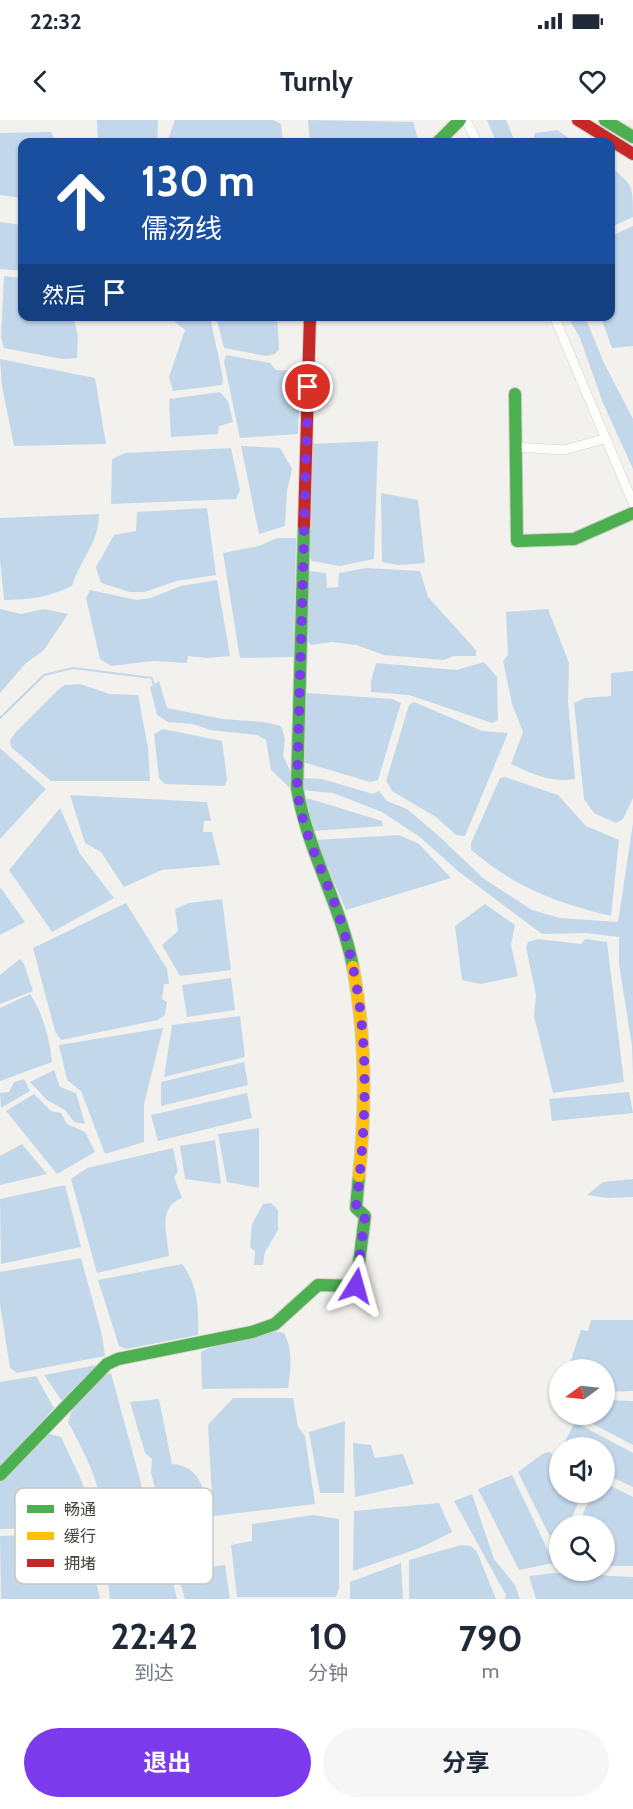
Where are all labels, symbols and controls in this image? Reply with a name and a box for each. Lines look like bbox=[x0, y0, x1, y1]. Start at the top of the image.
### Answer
text: 22:32 bbox=[30, 8, 82, 35]
icon: back bbox=[24, 65, 57, 98]
text: Turnly bbox=[280, 65, 353, 98]
icon: heart bbox=[576, 65, 609, 98]
text: 130 m bbox=[141, 155, 255, 207]
icon: ahead bbox=[42, 162, 120, 240]
text: 儒汤线 bbox=[141, 212, 222, 245]
icon: arrive bbox=[98, 276, 131, 309]
text: 然后 bbox=[42, 282, 86, 309]
pin bbox=[282, 361, 333, 412]
icon: arrive bbox=[291, 370, 324, 403]
position arrow bbox=[324, 1254, 388, 1318]
north arrow bbox=[549, 1359, 615, 1425]
map controls bbox=[549, 1359, 615, 1581]
button: sound bbox=[549, 1437, 615, 1503]
legend bbox=[15, 1488, 213, 1584]
text: 畅通 bbox=[64, 1500, 96, 1519]
button: search bbox=[549, 1515, 615, 1581]
text: 缓行 bbox=[64, 1527, 96, 1546]
text: 拥堵 bbox=[64, 1554, 96, 1573]
text: 22:42 bbox=[110, 1614, 198, 1658]
text: 10 bbox=[309, 1614, 348, 1658]
text: 790 bbox=[459, 1616, 523, 1660]
text: m bbox=[482, 1659, 499, 1683]
text: 到达 bbox=[134, 1661, 174, 1685]
text: 分钟 bbox=[308, 1661, 348, 1685]
button: 退出 bbox=[24, 1728, 311, 1797]
button: 分享 bbox=[323, 1728, 609, 1797]

